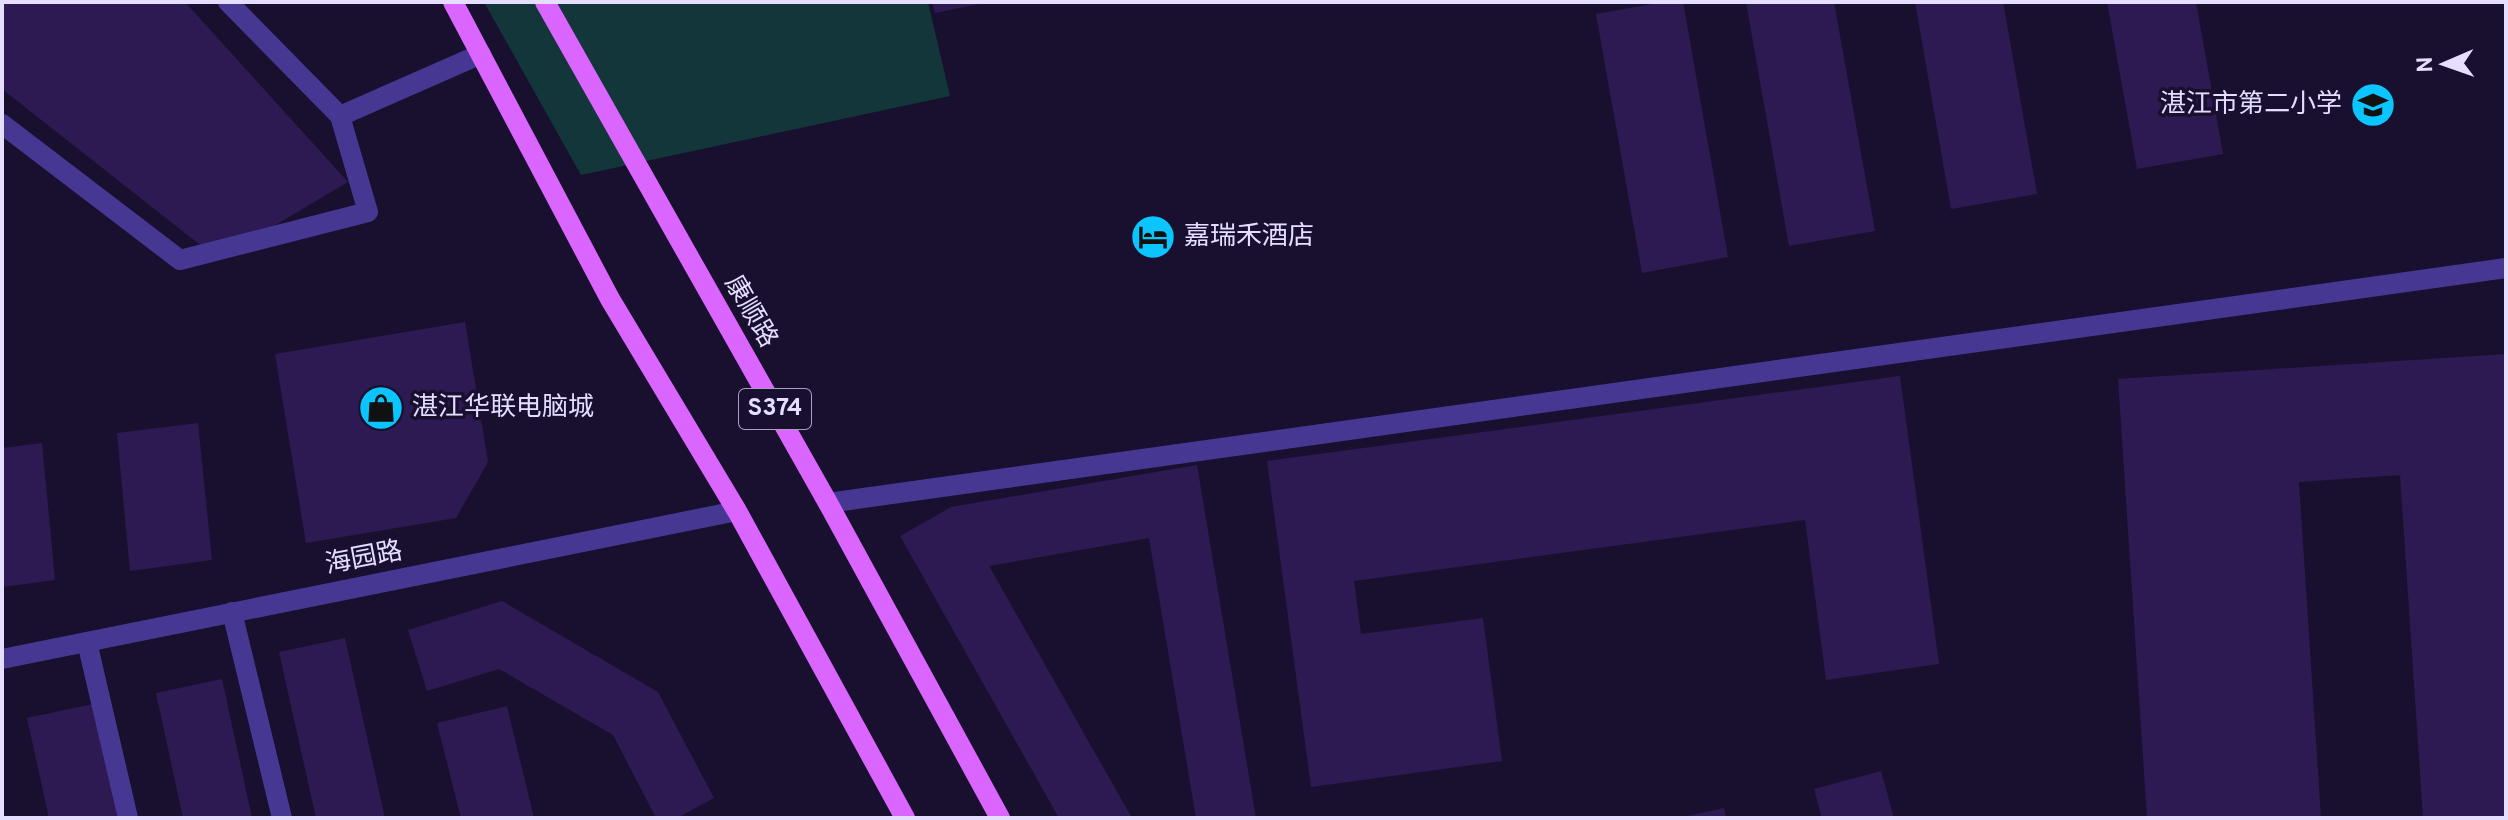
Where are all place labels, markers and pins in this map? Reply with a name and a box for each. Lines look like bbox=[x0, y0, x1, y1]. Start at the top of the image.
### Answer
school or university icon: 湛江市第二小学 bbox=[2349, 81, 2397, 129]
place label: 湛江市第二小学 bbox=[2160, 89, 2342, 122]
hotel icon: 嘉瑞禾酒店 bbox=[1129, 213, 1177, 261]
place label: 嘉瑞禾酒店 bbox=[1184, 221, 1314, 254]
shop icon: 湛江华联电脑城 bbox=[357, 384, 405, 432]
place label: 湛江华联电脑城 bbox=[412, 392, 594, 425]

